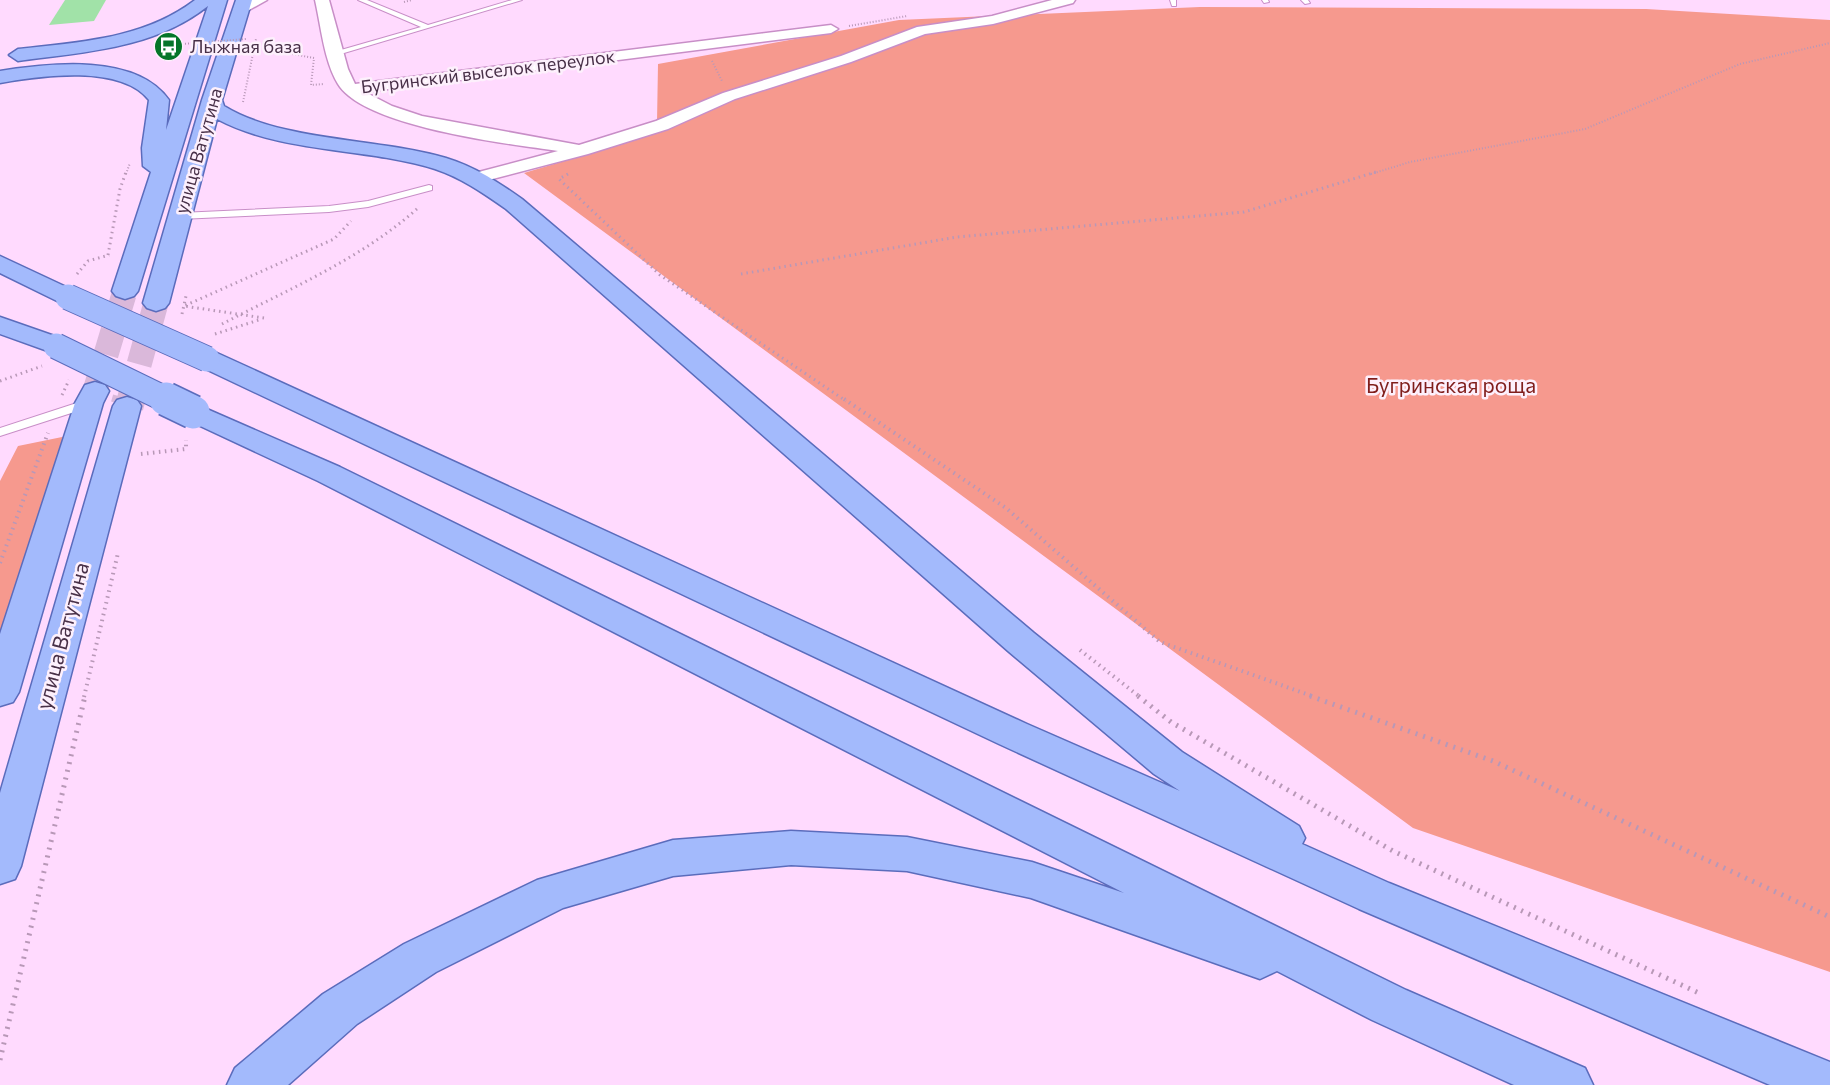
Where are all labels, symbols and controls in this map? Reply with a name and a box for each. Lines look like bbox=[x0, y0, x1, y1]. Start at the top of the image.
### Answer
bus stop icon: Лыжная база bbox=[153, 31, 185, 63]
place label: Лыжная база bbox=[190, 35, 302, 57]
street label: Бугринский выселок переулок bbox=[359, 44, 617, 98]
street label: улица Ватутина bbox=[170, 85, 227, 216]
park label: Бугринская роща bbox=[1366, 372, 1536, 397]
street label: улица Ватутина bbox=[30, 559, 93, 712]

